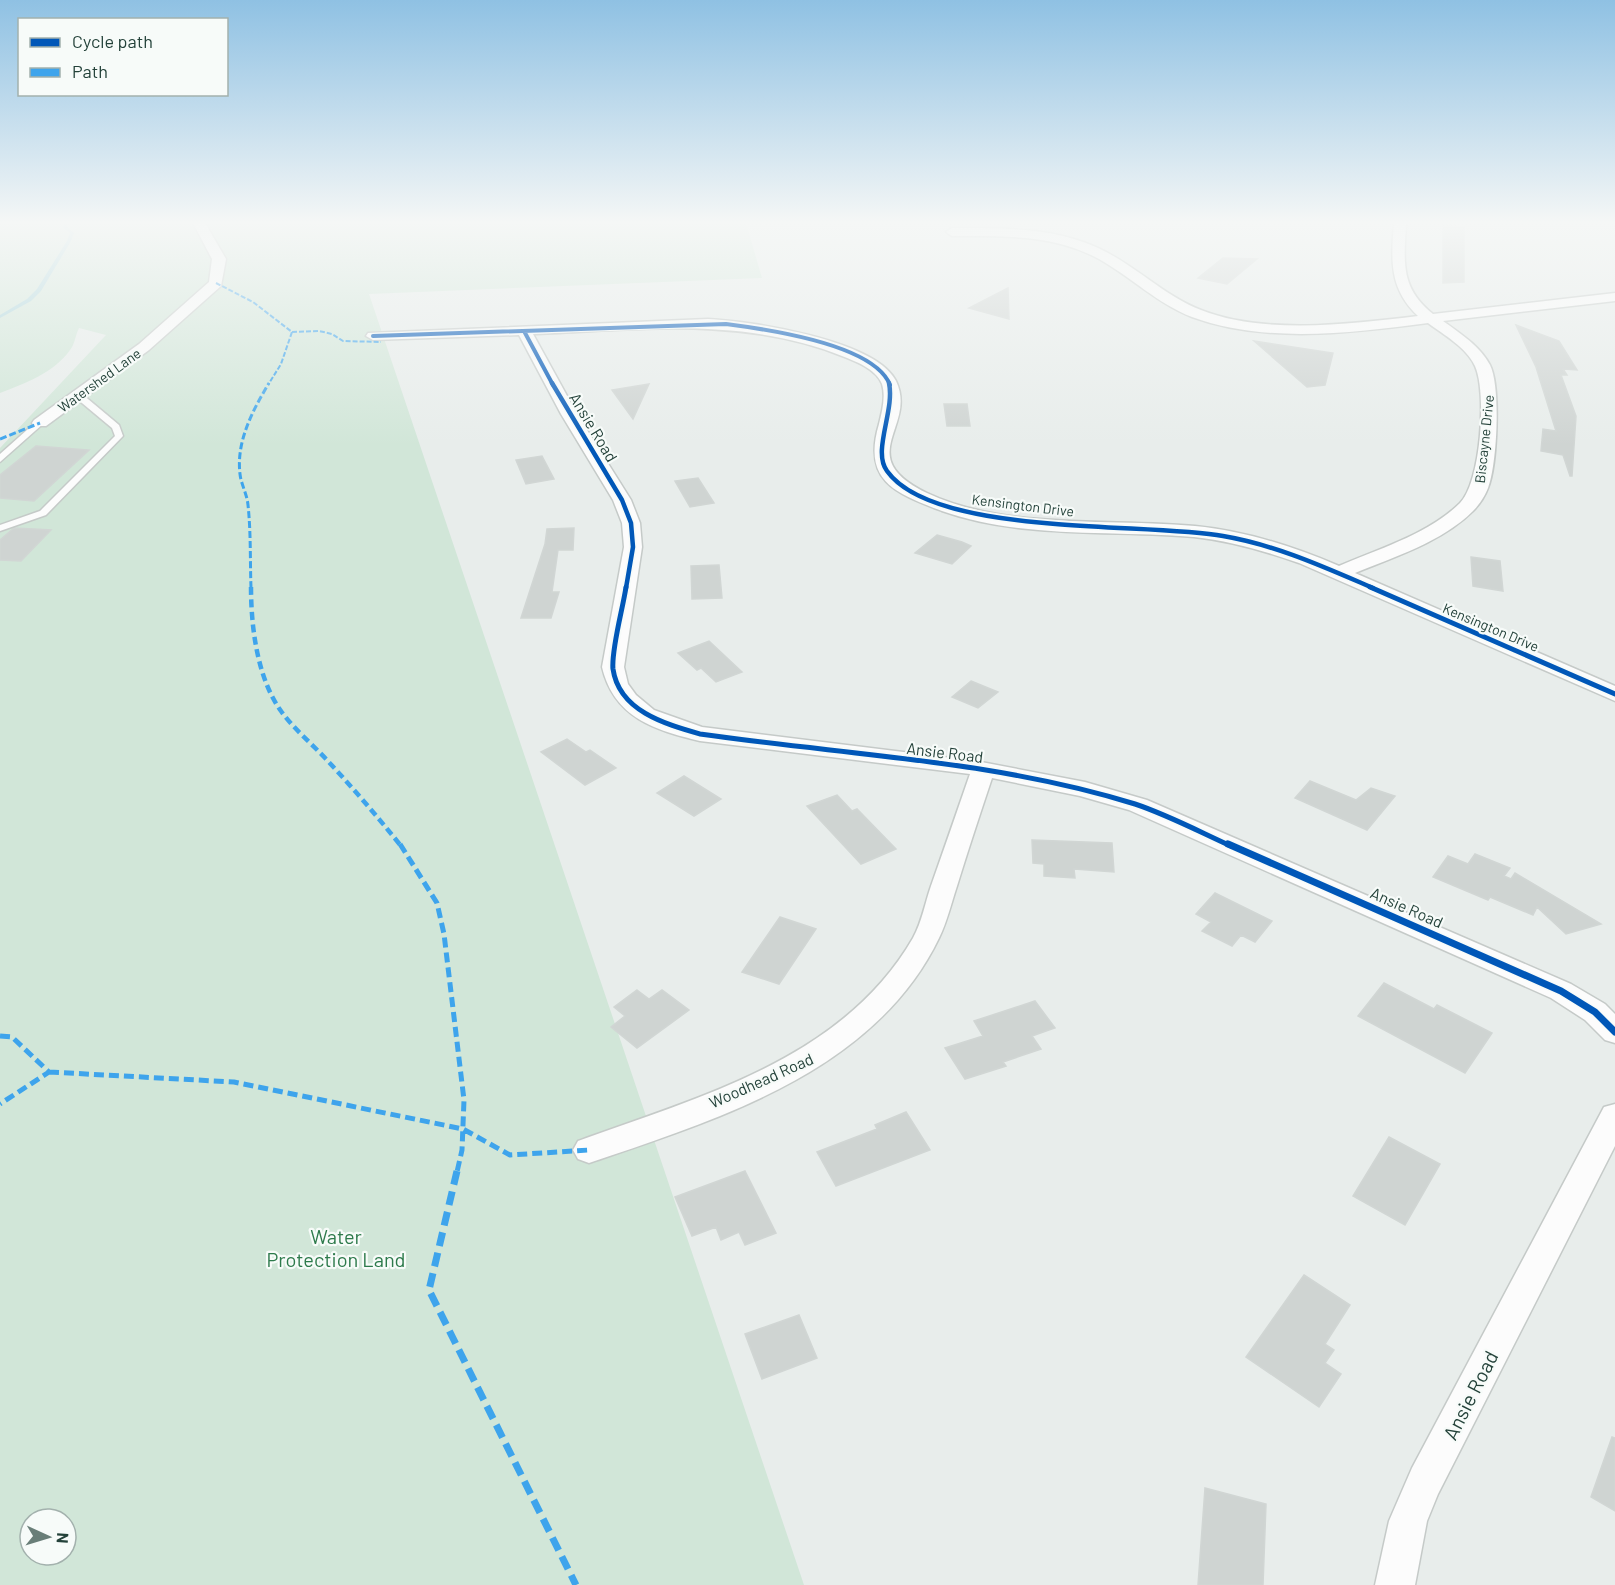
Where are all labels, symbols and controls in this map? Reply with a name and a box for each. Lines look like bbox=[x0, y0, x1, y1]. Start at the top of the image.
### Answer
legend bbox=[18, 18, 228, 96]
text: Cycle path bbox=[72, 30, 153, 52]
text: Path bbox=[72, 60, 108, 82]
street label: Watershed Lane bbox=[54, 344, 144, 416]
street label: Ansie Road bbox=[566, 389, 622, 465]
street label: Biscayne Drive bbox=[1471, 394, 1497, 484]
street label: Kensington Drive bbox=[971, 490, 1075, 520]
street label: Kensington Drive bbox=[1440, 599, 1542, 655]
street label: Ansie Road bbox=[906, 738, 984, 766]
street label: Ansie Road bbox=[1368, 883, 1446, 931]
street label: Woodhead Road bbox=[706, 1049, 816, 1111]
park label: Water Protection Land bbox=[266, 1224, 406, 1271]
street label: Ansie Road bbox=[1437, 1347, 1503, 1443]
north arrow bbox=[18, 1507, 78, 1567]
text: N bbox=[54, 1532, 73, 1544]

